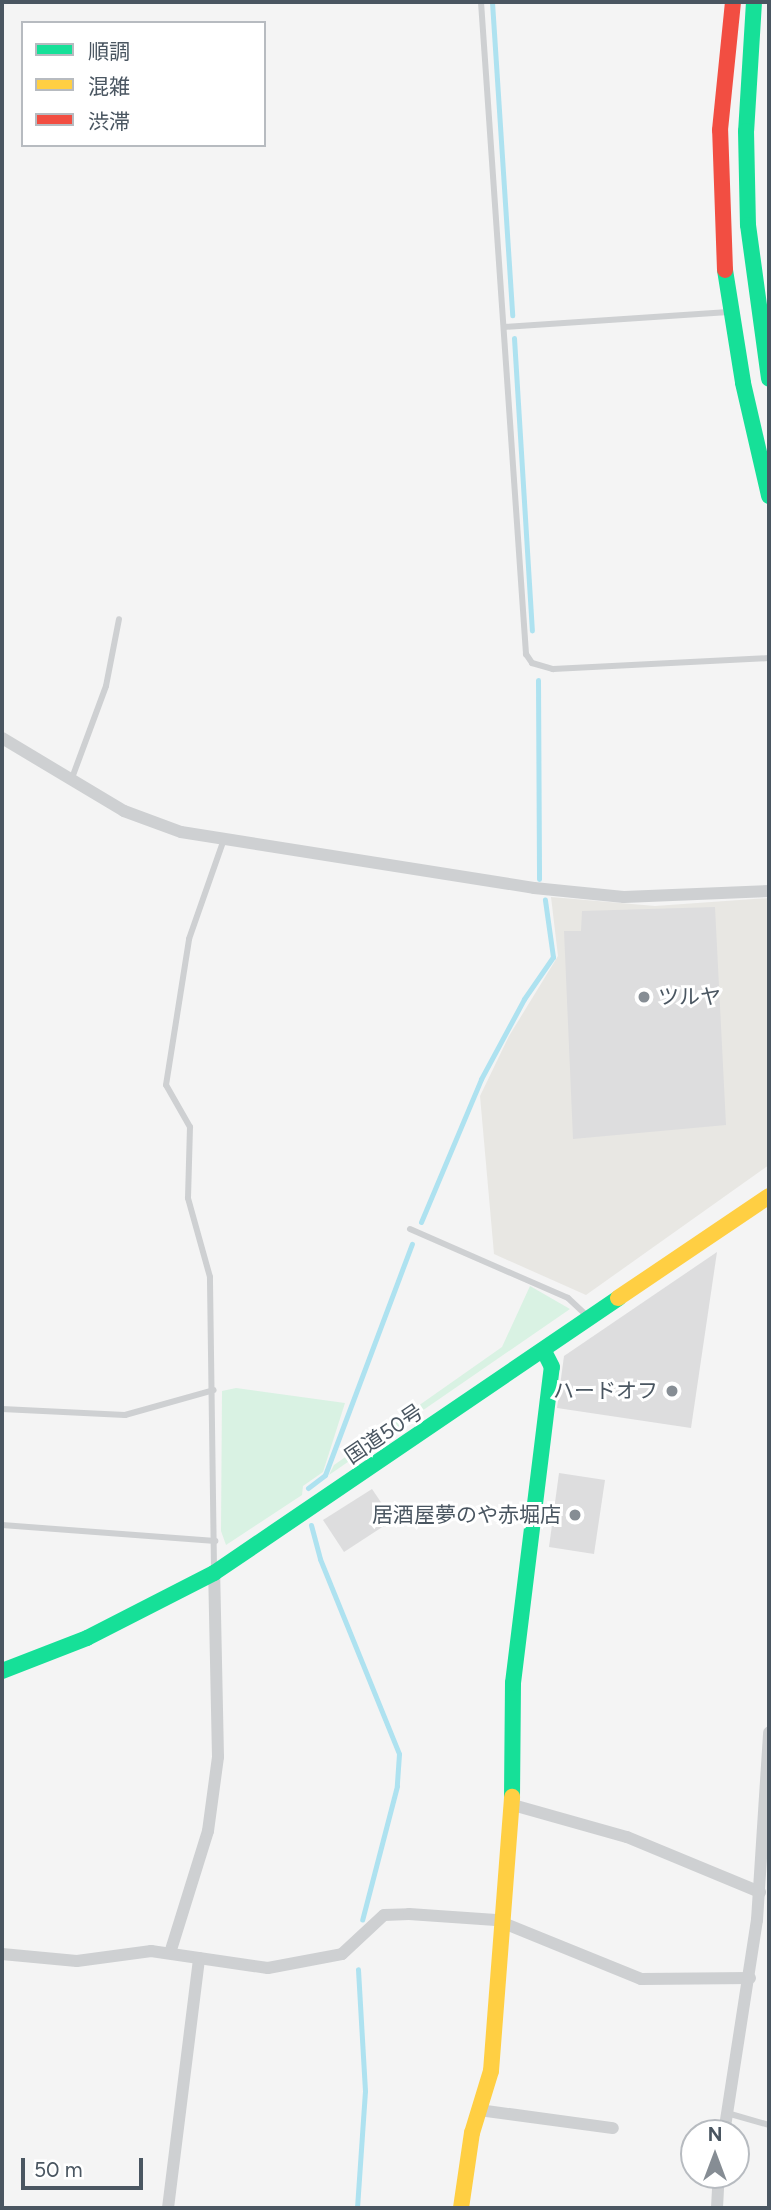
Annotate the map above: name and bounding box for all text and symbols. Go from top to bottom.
legend [21,21,266,147]
text: 順調 [88,39,130,64]
text: 混雑 [88,74,130,99]
text: 渋滞 [88,109,130,134]
place label: ツルヤ [658,984,721,1010]
marker: ツルヤ [636,989,652,1005]
place label: ハードオフ [553,1378,658,1404]
marker: ハードオフ [664,1383,680,1399]
street label: 国道50号 [340,1399,428,1469]
place label: 居酒屋夢のや赤堀店 [372,1502,561,1528]
marker: 居酒屋夢のや赤堀店 [567,1507,583,1523]
north arrow [680,2119,750,2189]
text: N [708,2123,722,2146]
scale bar [24,2144,147,2188]
text: 50 m [34,2157,83,2182]

